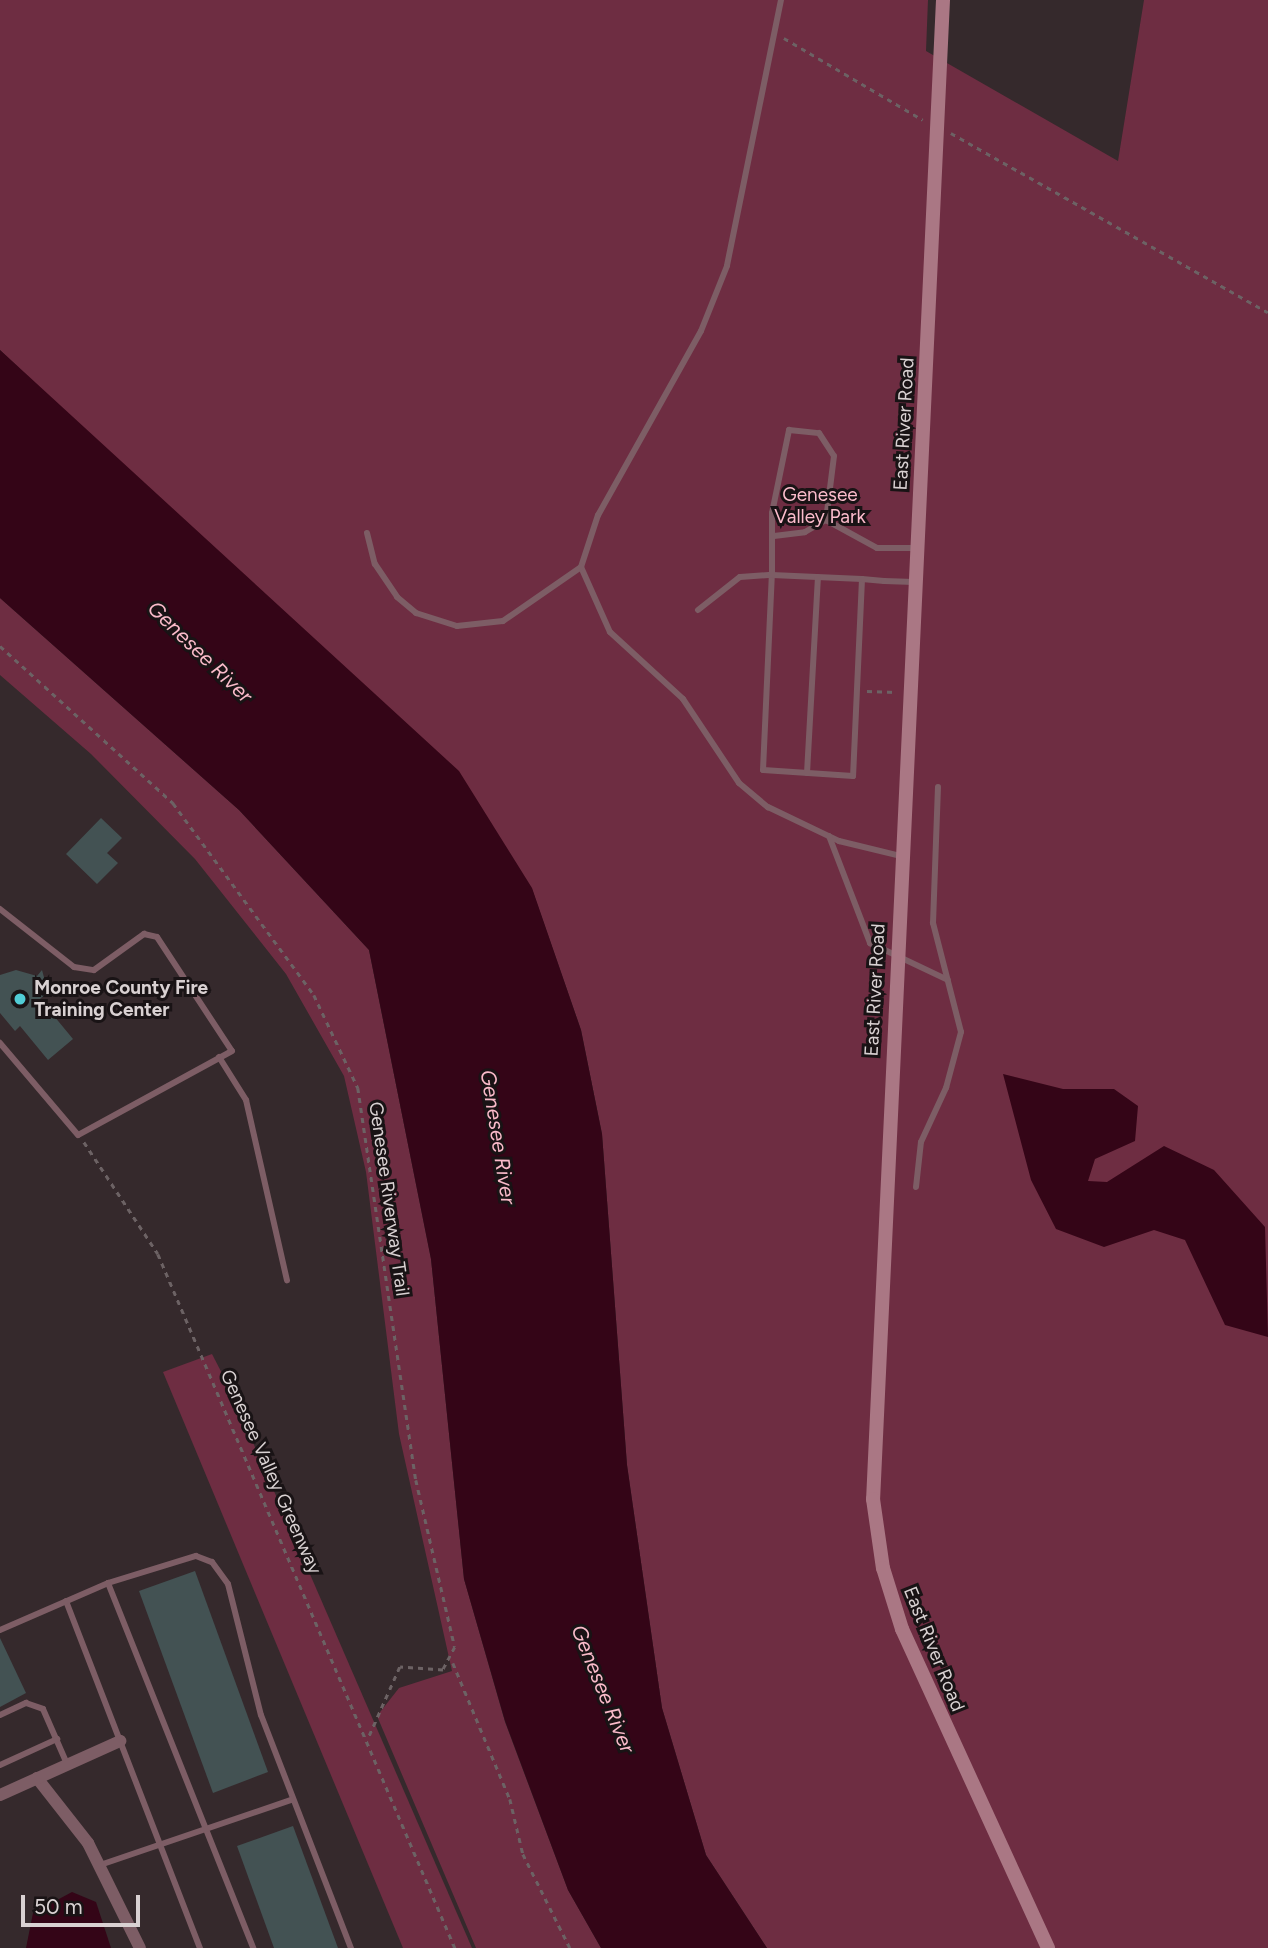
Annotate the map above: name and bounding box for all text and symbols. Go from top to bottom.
street label: East River Road [889,357,919,491]
park label: Genesee Valley Park [774,484,866,528]
water label: Genesee River [142,596,258,708]
street label: East River Road [860,923,890,1057]
place label: Monroe County Fire Training Center [34,977,208,1021]
marker: Monroe County Fire Training Center [12,991,28,1007]
water label: Genesee River [475,1068,521,1206]
street label: Genesee Riverway Trail [364,1100,414,1298]
street label: Genesee Valley Greenway [216,1366,326,1578]
street label: East River Road [899,1583,969,1715]
water label: Genesee River [566,1621,640,1757]
scale bar [24,1882,144,1926]
text: 50 m [34,1894,83,1919]

